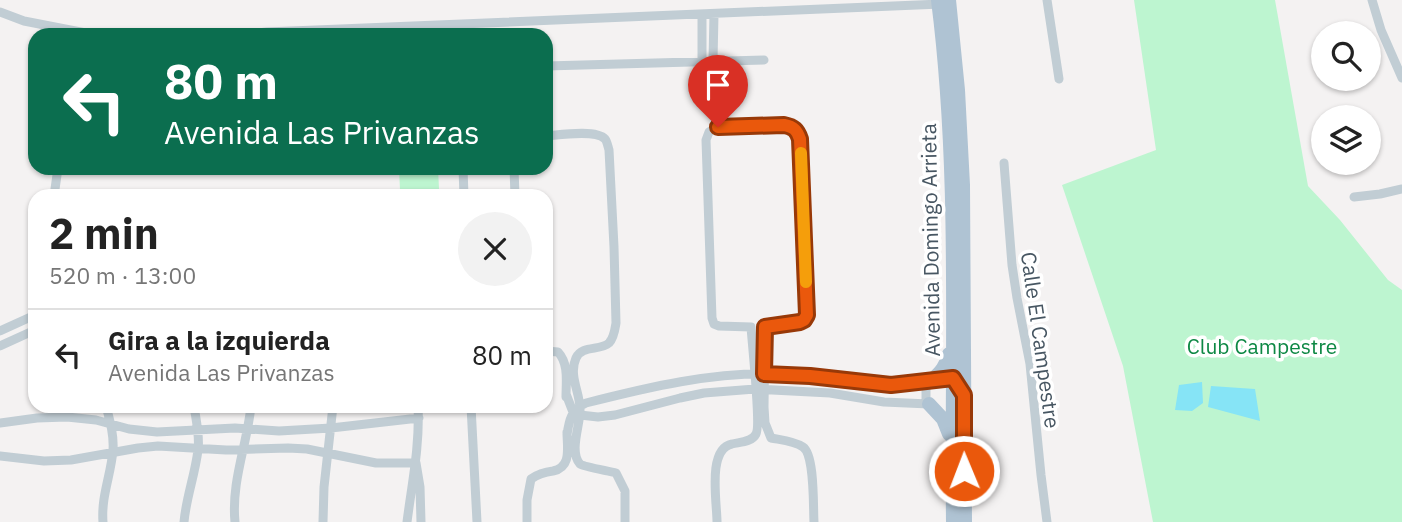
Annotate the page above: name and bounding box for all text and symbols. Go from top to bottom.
map controls [1311,21,1381,175]
button: search [1311,21,1381,91]
text: 80 m [164,49,278,112]
pin [688,55,748,127]
icon: left [49,56,140,147]
icon: arrive [699,66,737,104]
button: layers [1311,105,1381,175]
text: Avenida Las Privanzas [164,111,480,153]
street label: Avenida Domingo Arrieta [914,123,946,357]
text: 2 min [49,206,159,261]
button: close [458,212,532,286]
street label: Calle El Campestre [1015,250,1067,430]
text: 520 m · 13:00 [49,260,196,290]
text: Gira a la izquierda [108,323,330,357]
park label: Club Campestre [1187,332,1337,360]
icon: left [49,336,87,374]
text: 80 m [472,338,532,372]
text: Avenida Las Privanzas [108,357,335,387]
position arrow [927,434,1001,508]

